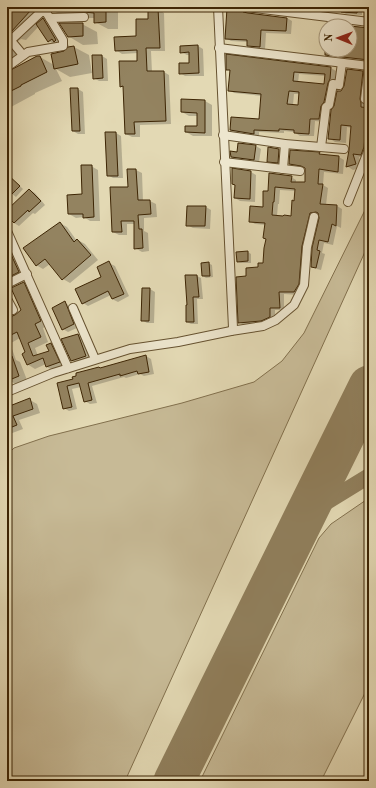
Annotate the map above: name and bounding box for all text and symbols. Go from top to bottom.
north arrow [318,18,358,58]
text: N [324,33,335,42]

